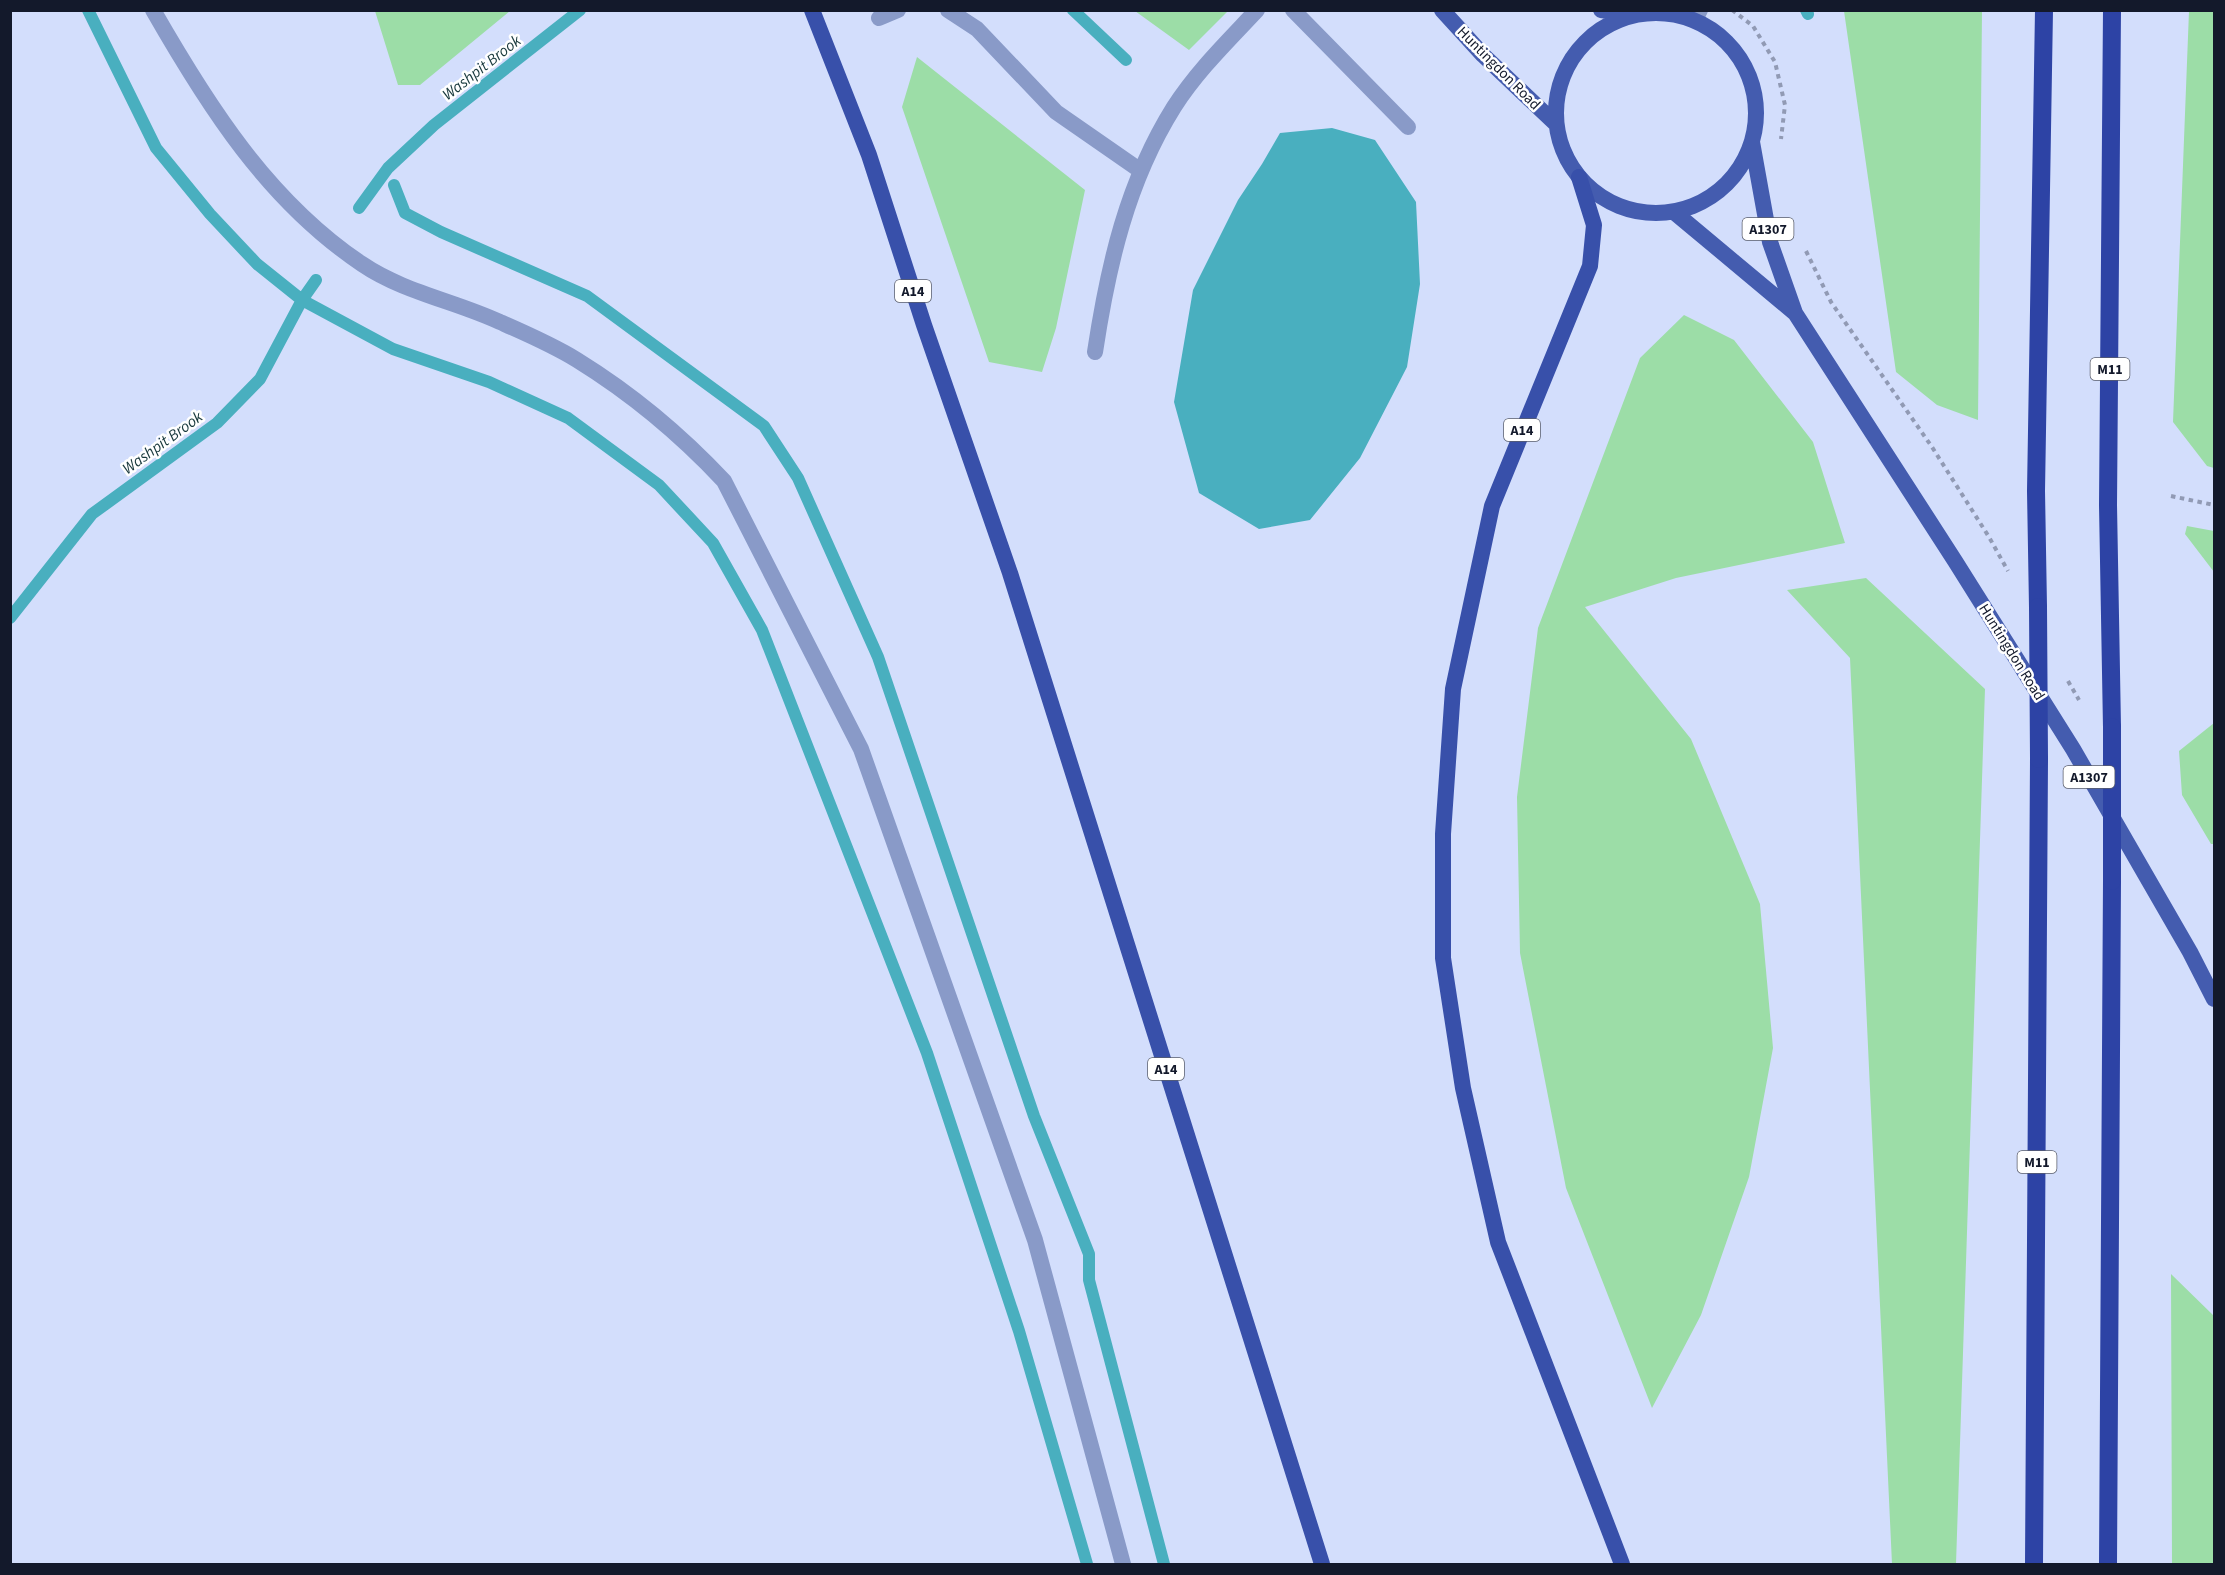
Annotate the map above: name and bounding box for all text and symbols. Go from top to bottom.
street label: Huntingdon Road [1452,22,1545,115]
water label: Washpit Brook [438,30,526,106]
road number: A1307 [1742,218,1794,240]
road number: A14 [895,280,931,302]
road number: M11 [2090,358,2130,380]
water label: Washpit Brook [118,406,208,480]
road number: A14 [1504,419,1540,441]
street label: Huntingdon Road [1973,600,2050,705]
road number: A1307 [2064,766,2114,788]
road number: A14 [1148,1058,1184,1080]
road number: M11 [2018,1151,2056,1173]

